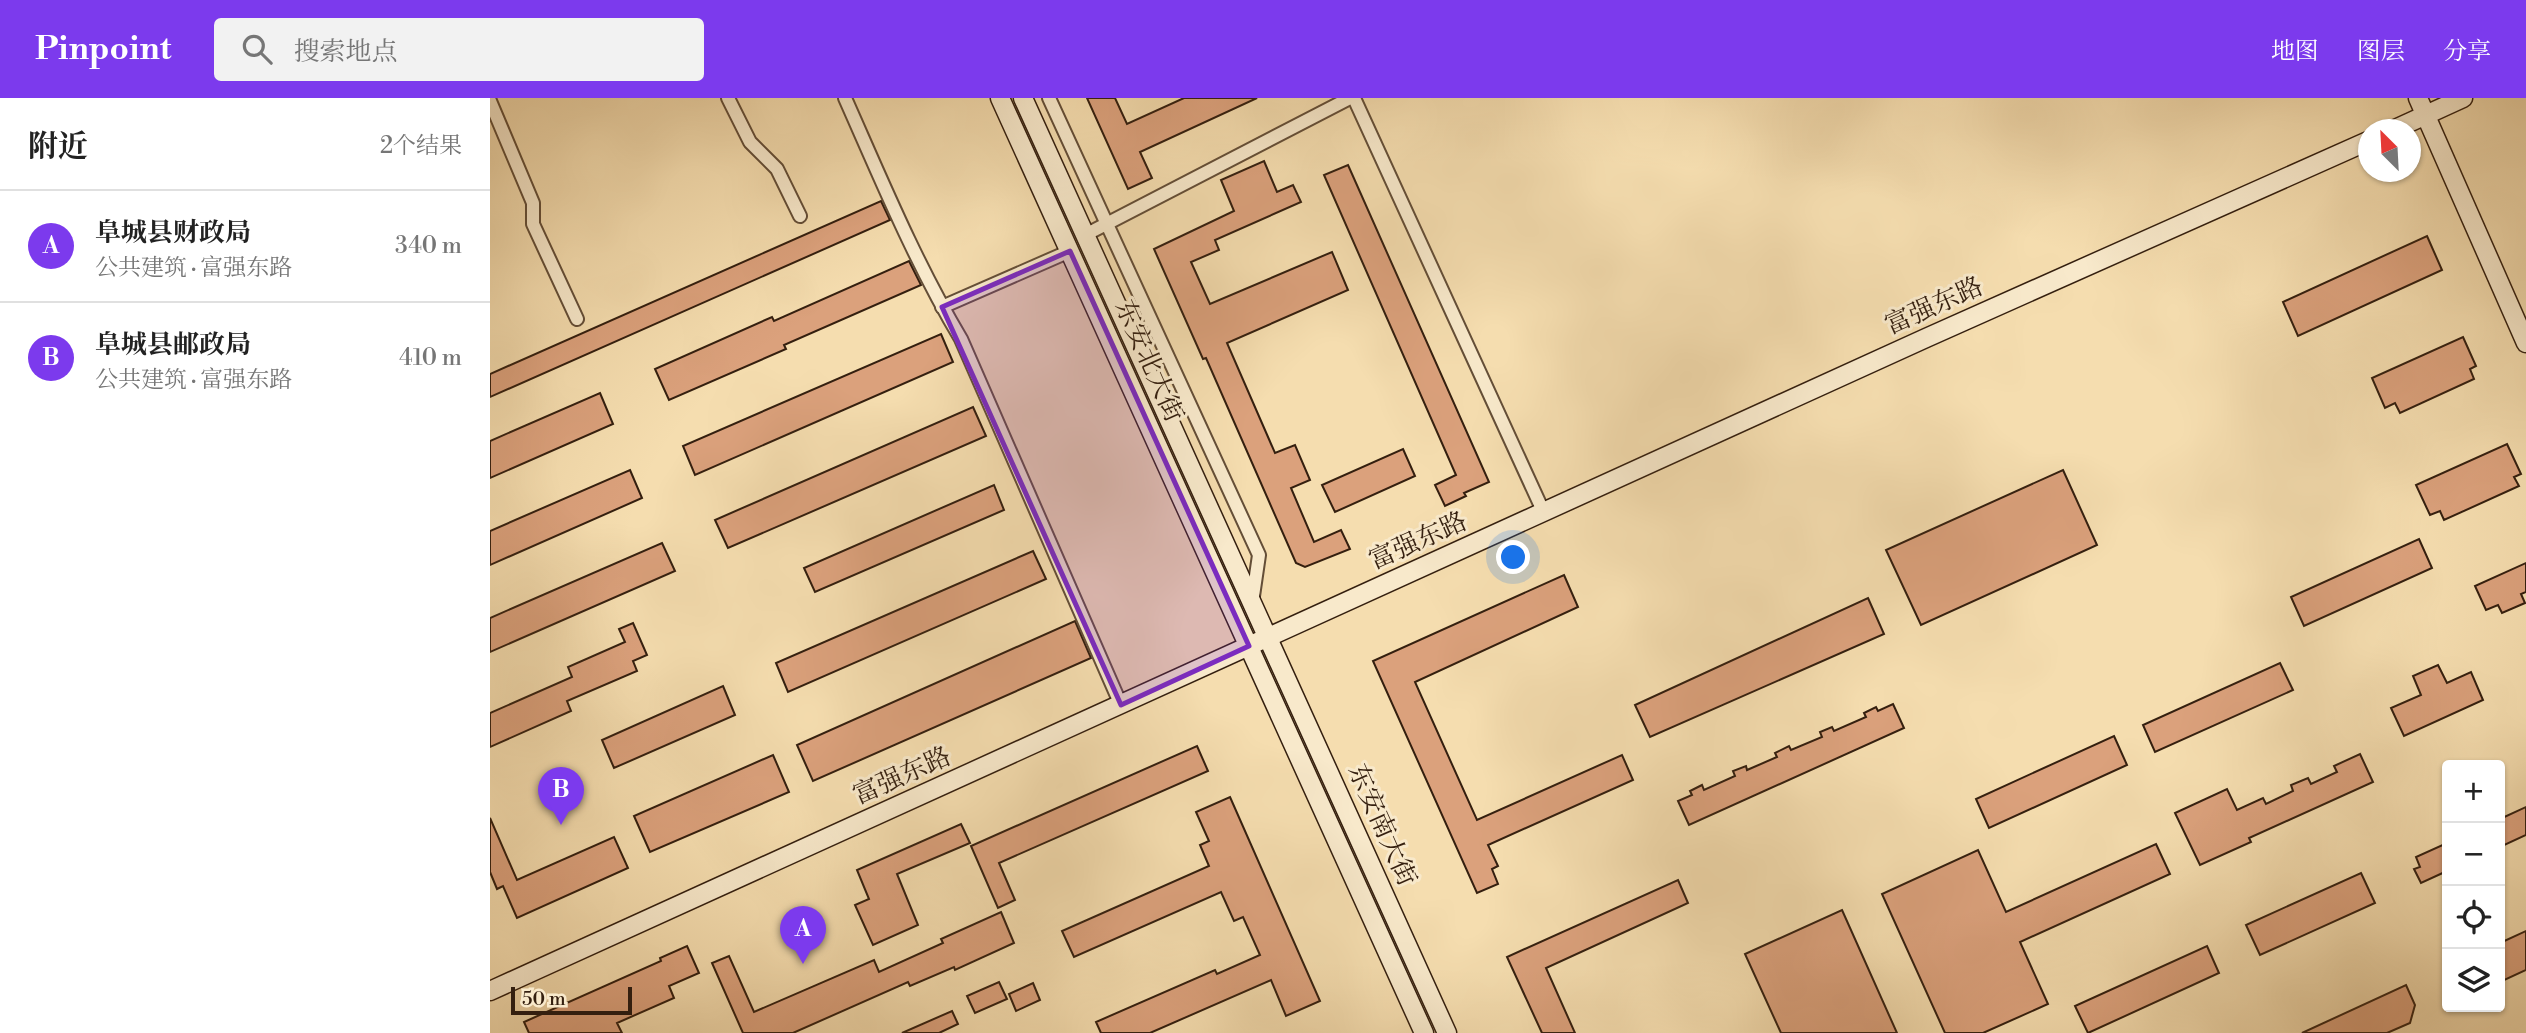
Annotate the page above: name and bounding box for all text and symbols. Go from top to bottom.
search box [214,18,704,81]
text: Pinpoint [35,29,172,70]
icon: search [238,30,276,68]
text: 搜索地点 [294,36,398,68]
text: 地图 [2271,37,2319,67]
text: 图层 [2357,37,2405,67]
text: 分享 [2443,37,2491,67]
north arrow [2358,119,2421,182]
text: 附近 [28,128,88,166]
text: 2个结果 [380,132,462,160]
text: 阜城县财政局 [95,217,251,249]
text: A [43,232,59,260]
text: 340 m [395,232,462,260]
text: 公共建筑 · 富强东路 [95,254,292,282]
street label: 富强东路 [1880,270,1988,342]
street label: 东安北大街 [1108,295,1190,427]
text: 阜城县邮政局 [95,329,251,361]
text: B [42,344,60,372]
text: 410 m [399,344,462,372]
text: 公共建筑 · 富强东路 [95,366,292,394]
street label: 富强东路 [1364,505,1472,577]
your location [1496,540,1530,574]
street label: 富强东路 [848,740,956,812]
street label: 东安南大街 [1341,759,1423,891]
map controls [2442,760,2505,1012]
button: + [2442,760,2505,823]
pin: B [538,767,584,825]
button: − [2442,823,2505,886]
button: locate [2442,886,2505,949]
pin: A [780,906,826,964]
button: layers [2442,949,2505,1012]
scale bar [511,984,632,1016]
text: 50 m [522,987,566,1011]

